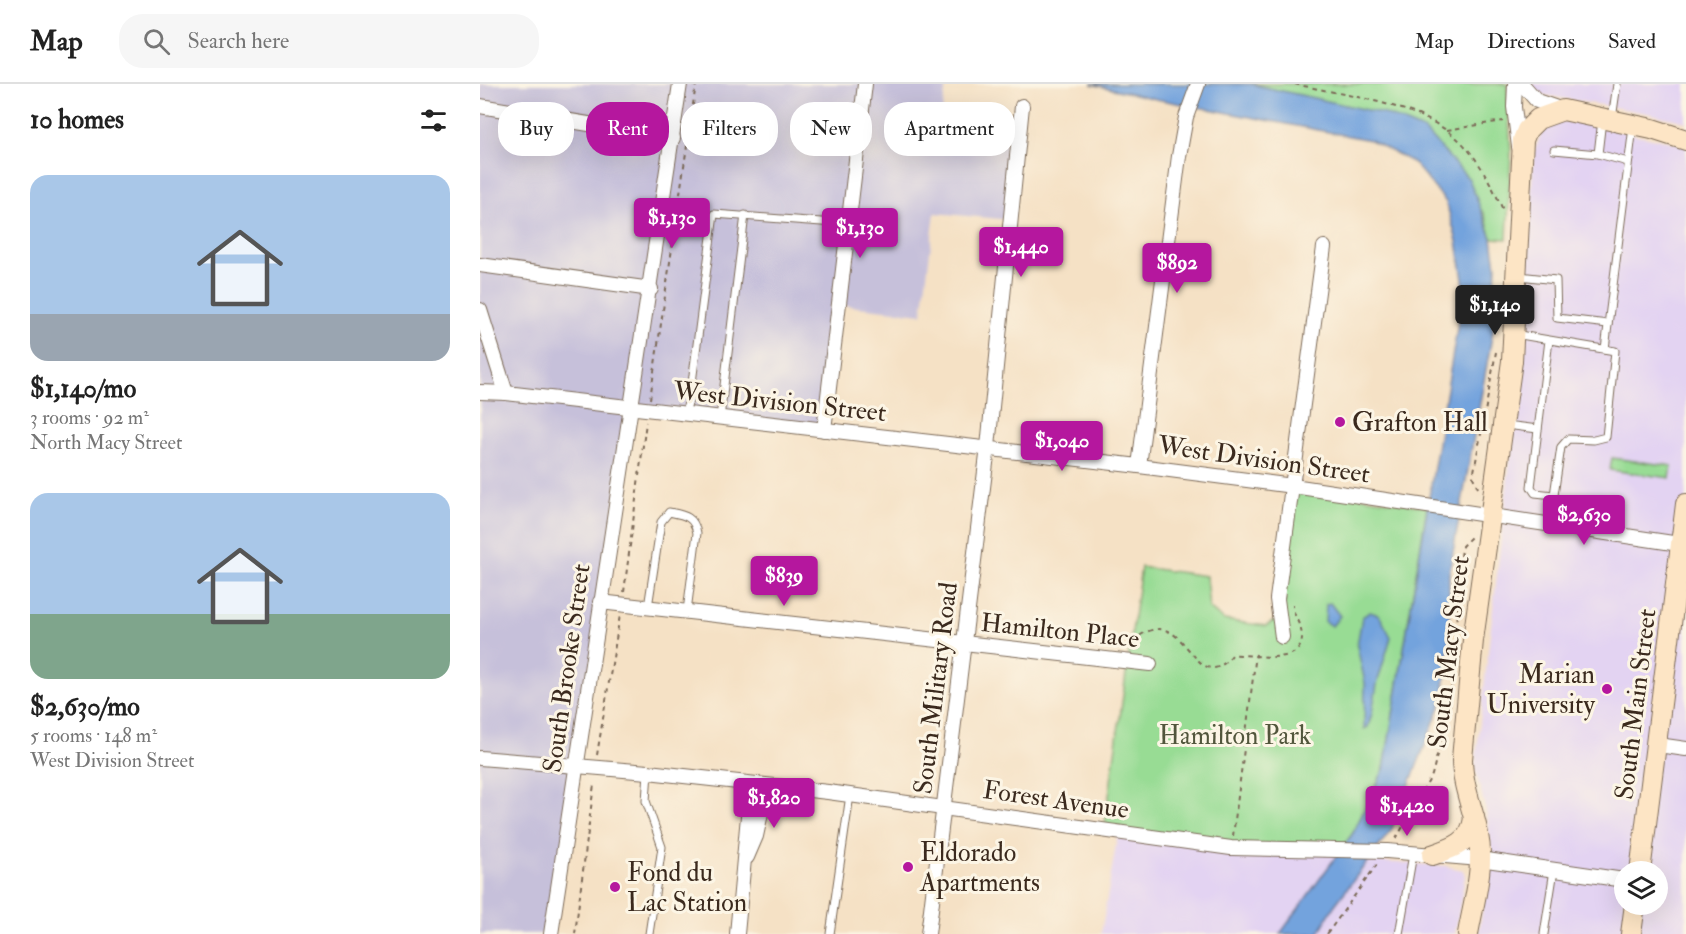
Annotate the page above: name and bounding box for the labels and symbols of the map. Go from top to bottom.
pin: $1,130 [623,198,721,249]
pin: $1,130 [811,208,909,259]
pin: $1,440 [972,227,1070,278]
pin: $892 [1141,243,1213,294]
pin: $1,140 [1446,285,1544,336]
street label: West Division Street [671,375,888,429]
place label: Grafton Hall [1352,407,1488,439]
marker: Grafton Hall [1333,415,1347,429]
pin: $1,040 [1013,421,1111,472]
street label: West Division Street [1155,429,1372,491]
pin: $2,630 [1535,495,1633,546]
street label: South Macy Street [1421,554,1477,750]
pin: $839 [748,556,820,607]
street label: South Brooke Street [537,562,597,775]
street label: South Military Road [907,580,965,796]
street label: Hamilton Place [979,607,1141,655]
street label: South Main Street [1608,607,1664,801]
place label: Marian University [1487,659,1596,721]
marker: Marian University [1600,682,1614,696]
park label: Hamilton Park [1159,720,1312,752]
street label: Forest Avenue [981,774,1131,826]
pin: $1,820 [725,778,823,829]
pin: $1,420 [1358,786,1456,837]
place label: Eldorado Apartments [919,837,1040,900]
place label: Fond du Lac Station [627,857,747,919]
marker: Eldorado Apartments [901,860,915,874]
marker: Fond du Lac Station [608,880,622,894]

